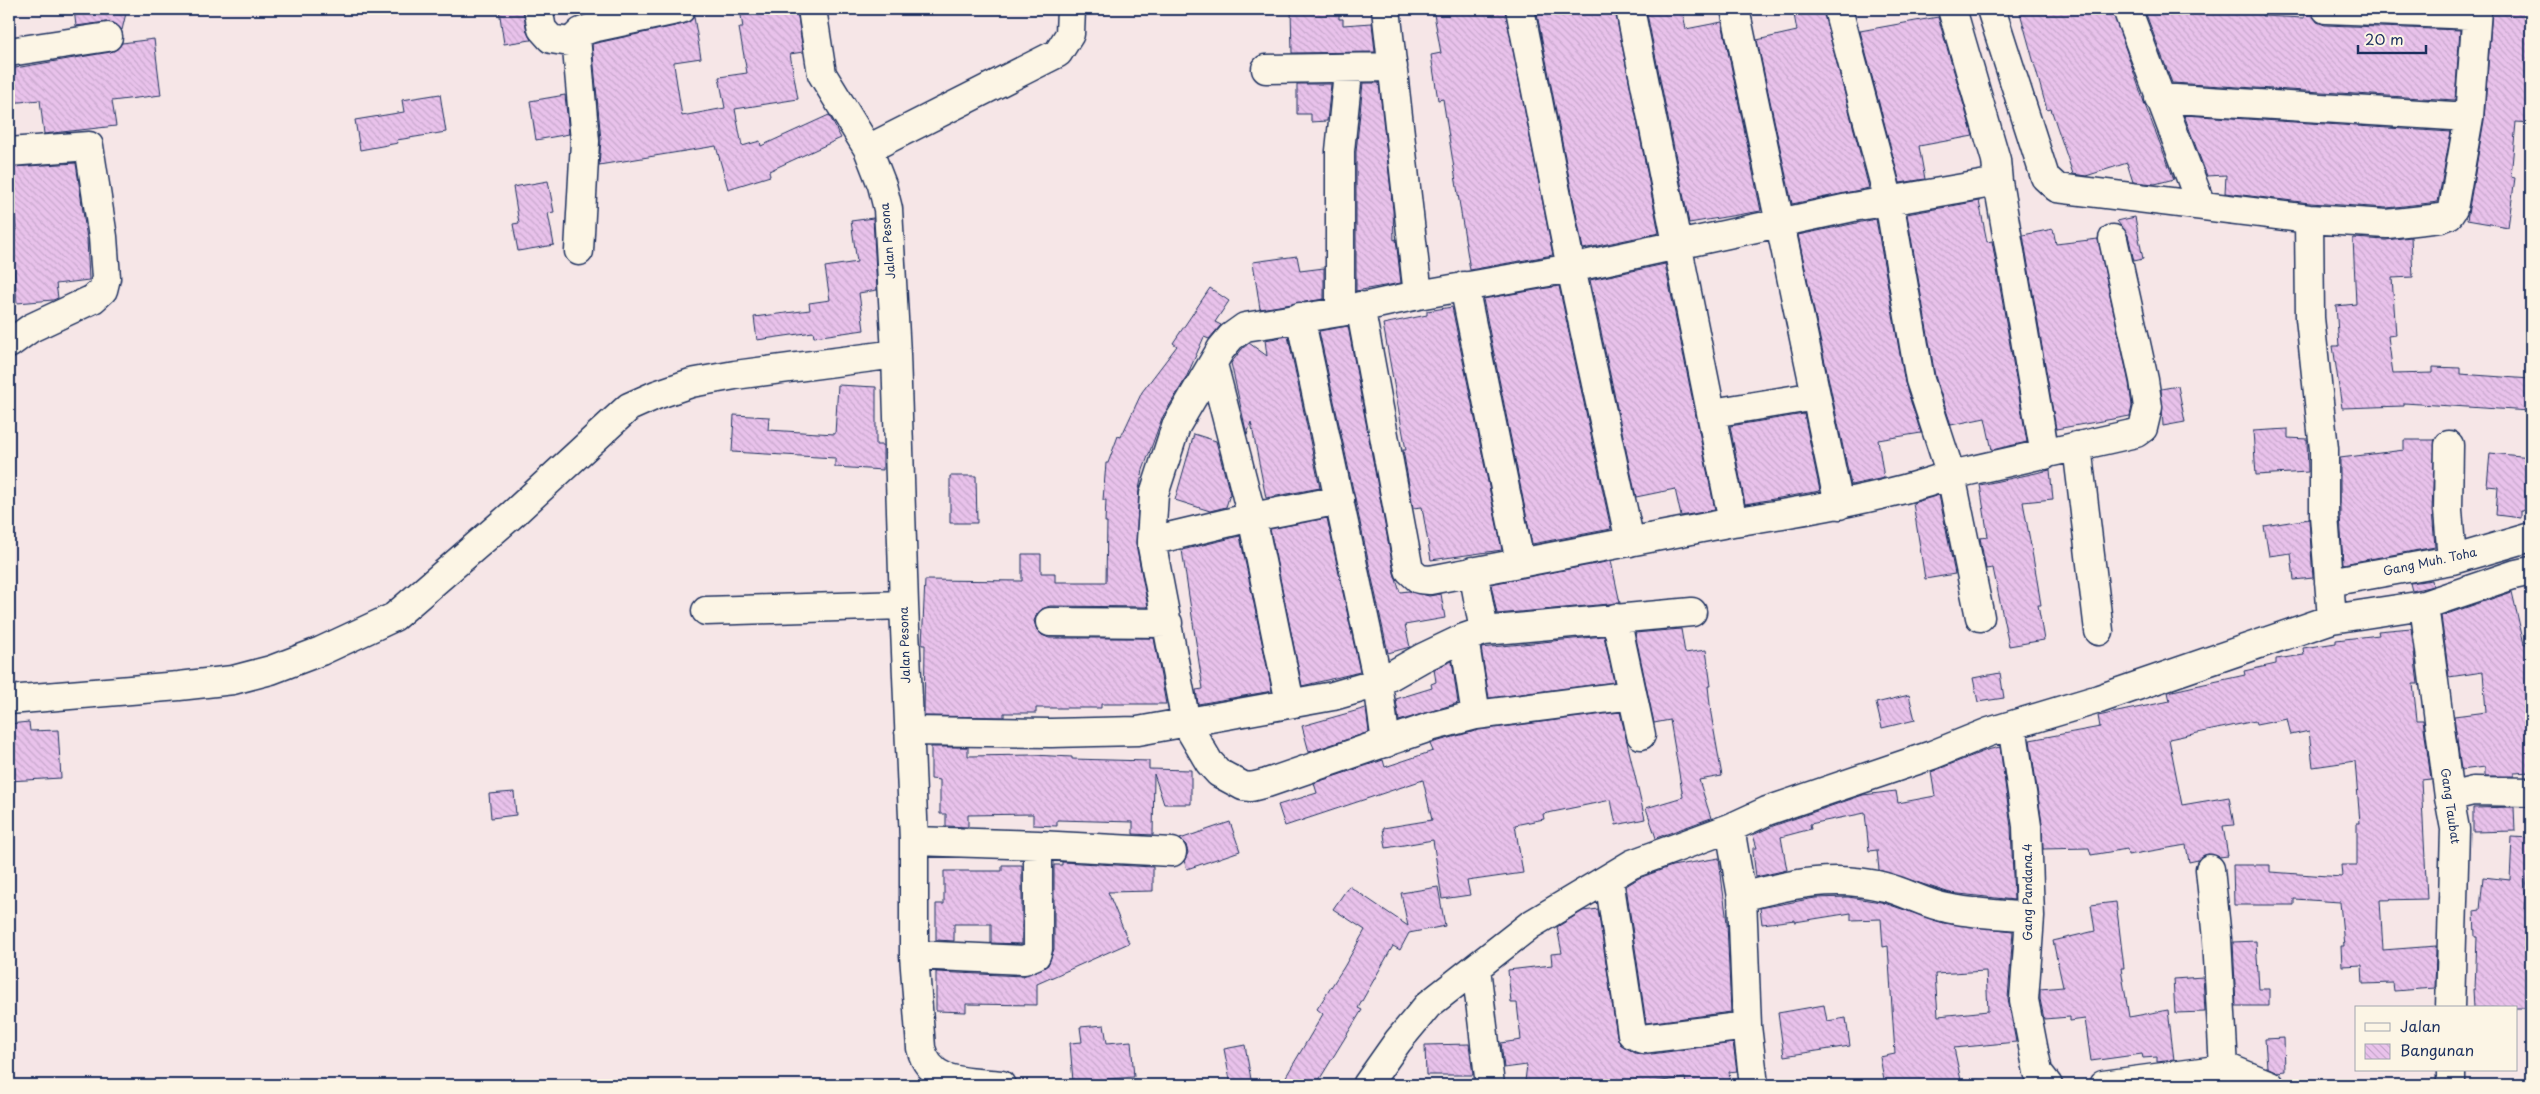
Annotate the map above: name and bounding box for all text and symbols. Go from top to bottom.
scale bar [2358,22,2425,54]
text: 20 m [2365,27,2404,50]
street label: Jalan Pesona [875,202,899,280]
street label: Gang Muh. Toha [2381,542,2479,580]
street label: Jalan Pesona [894,606,914,684]
street label: Gang Taubat [2437,767,2465,845]
street label: Gang Pandana.4 [2018,843,2036,941]
legend [2355,1006,2518,1072]
text: Jalan [2400,1014,2441,1037]
text: Bangunan [2400,1038,2474,1061]

